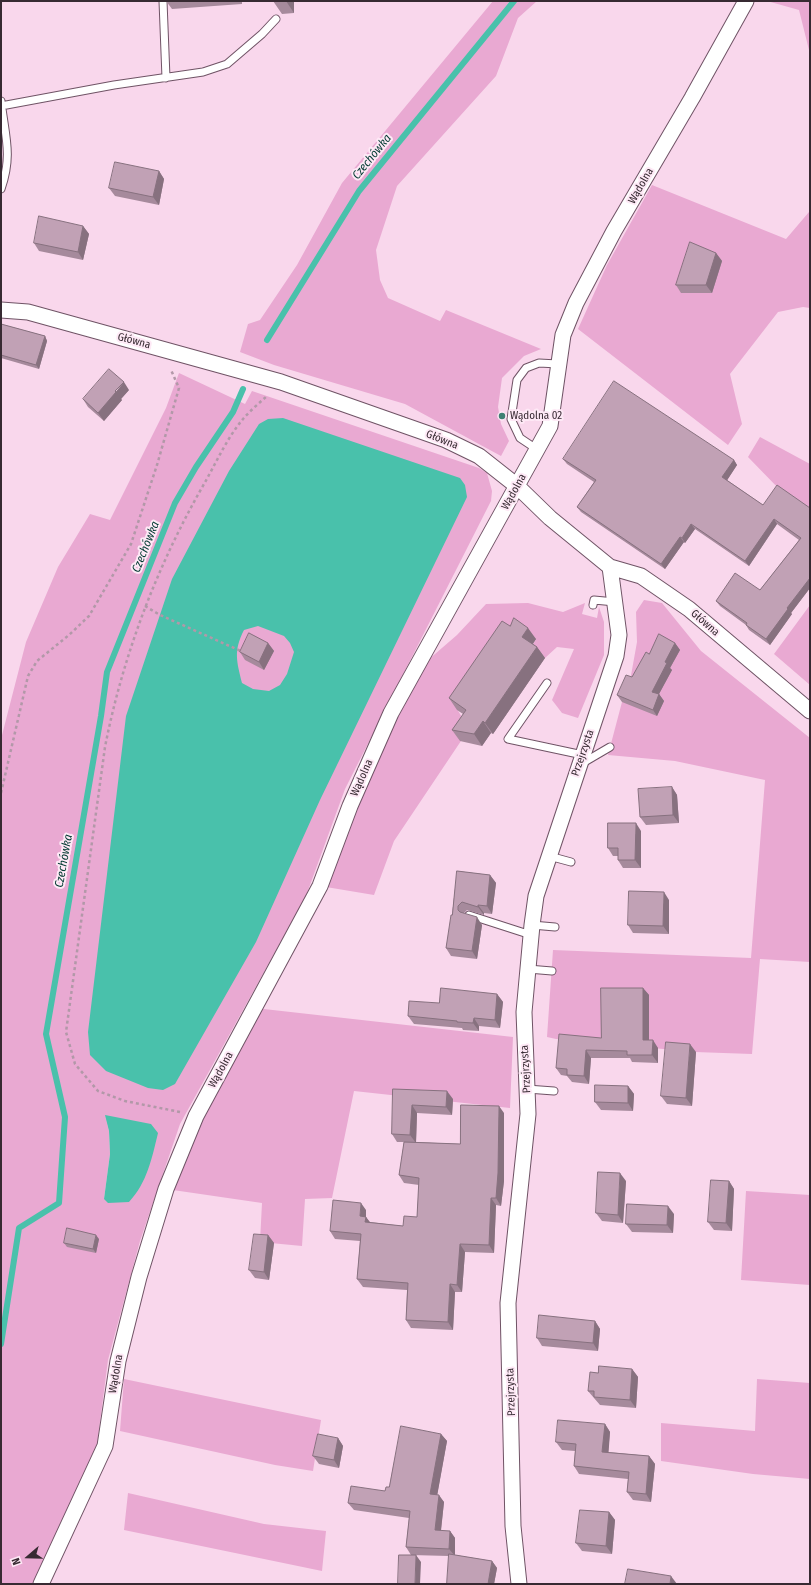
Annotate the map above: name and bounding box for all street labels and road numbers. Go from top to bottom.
street label: Wądolna [626,166,656,206]
street label: Główna [116,330,152,352]
street label: Główna [424,428,460,452]
street label: Wądolna [499,472,529,512]
street label: Główna [688,607,722,639]
street label: Przejrzysta [569,728,597,778]
street label: Wądolna [348,757,376,799]
street label: Przejrzysta [518,1045,534,1093]
street label: Wądolna [206,1050,236,1090]
street label: Wądolna [106,1354,126,1394]
street label: Przejrzysta [504,1368,518,1416]

